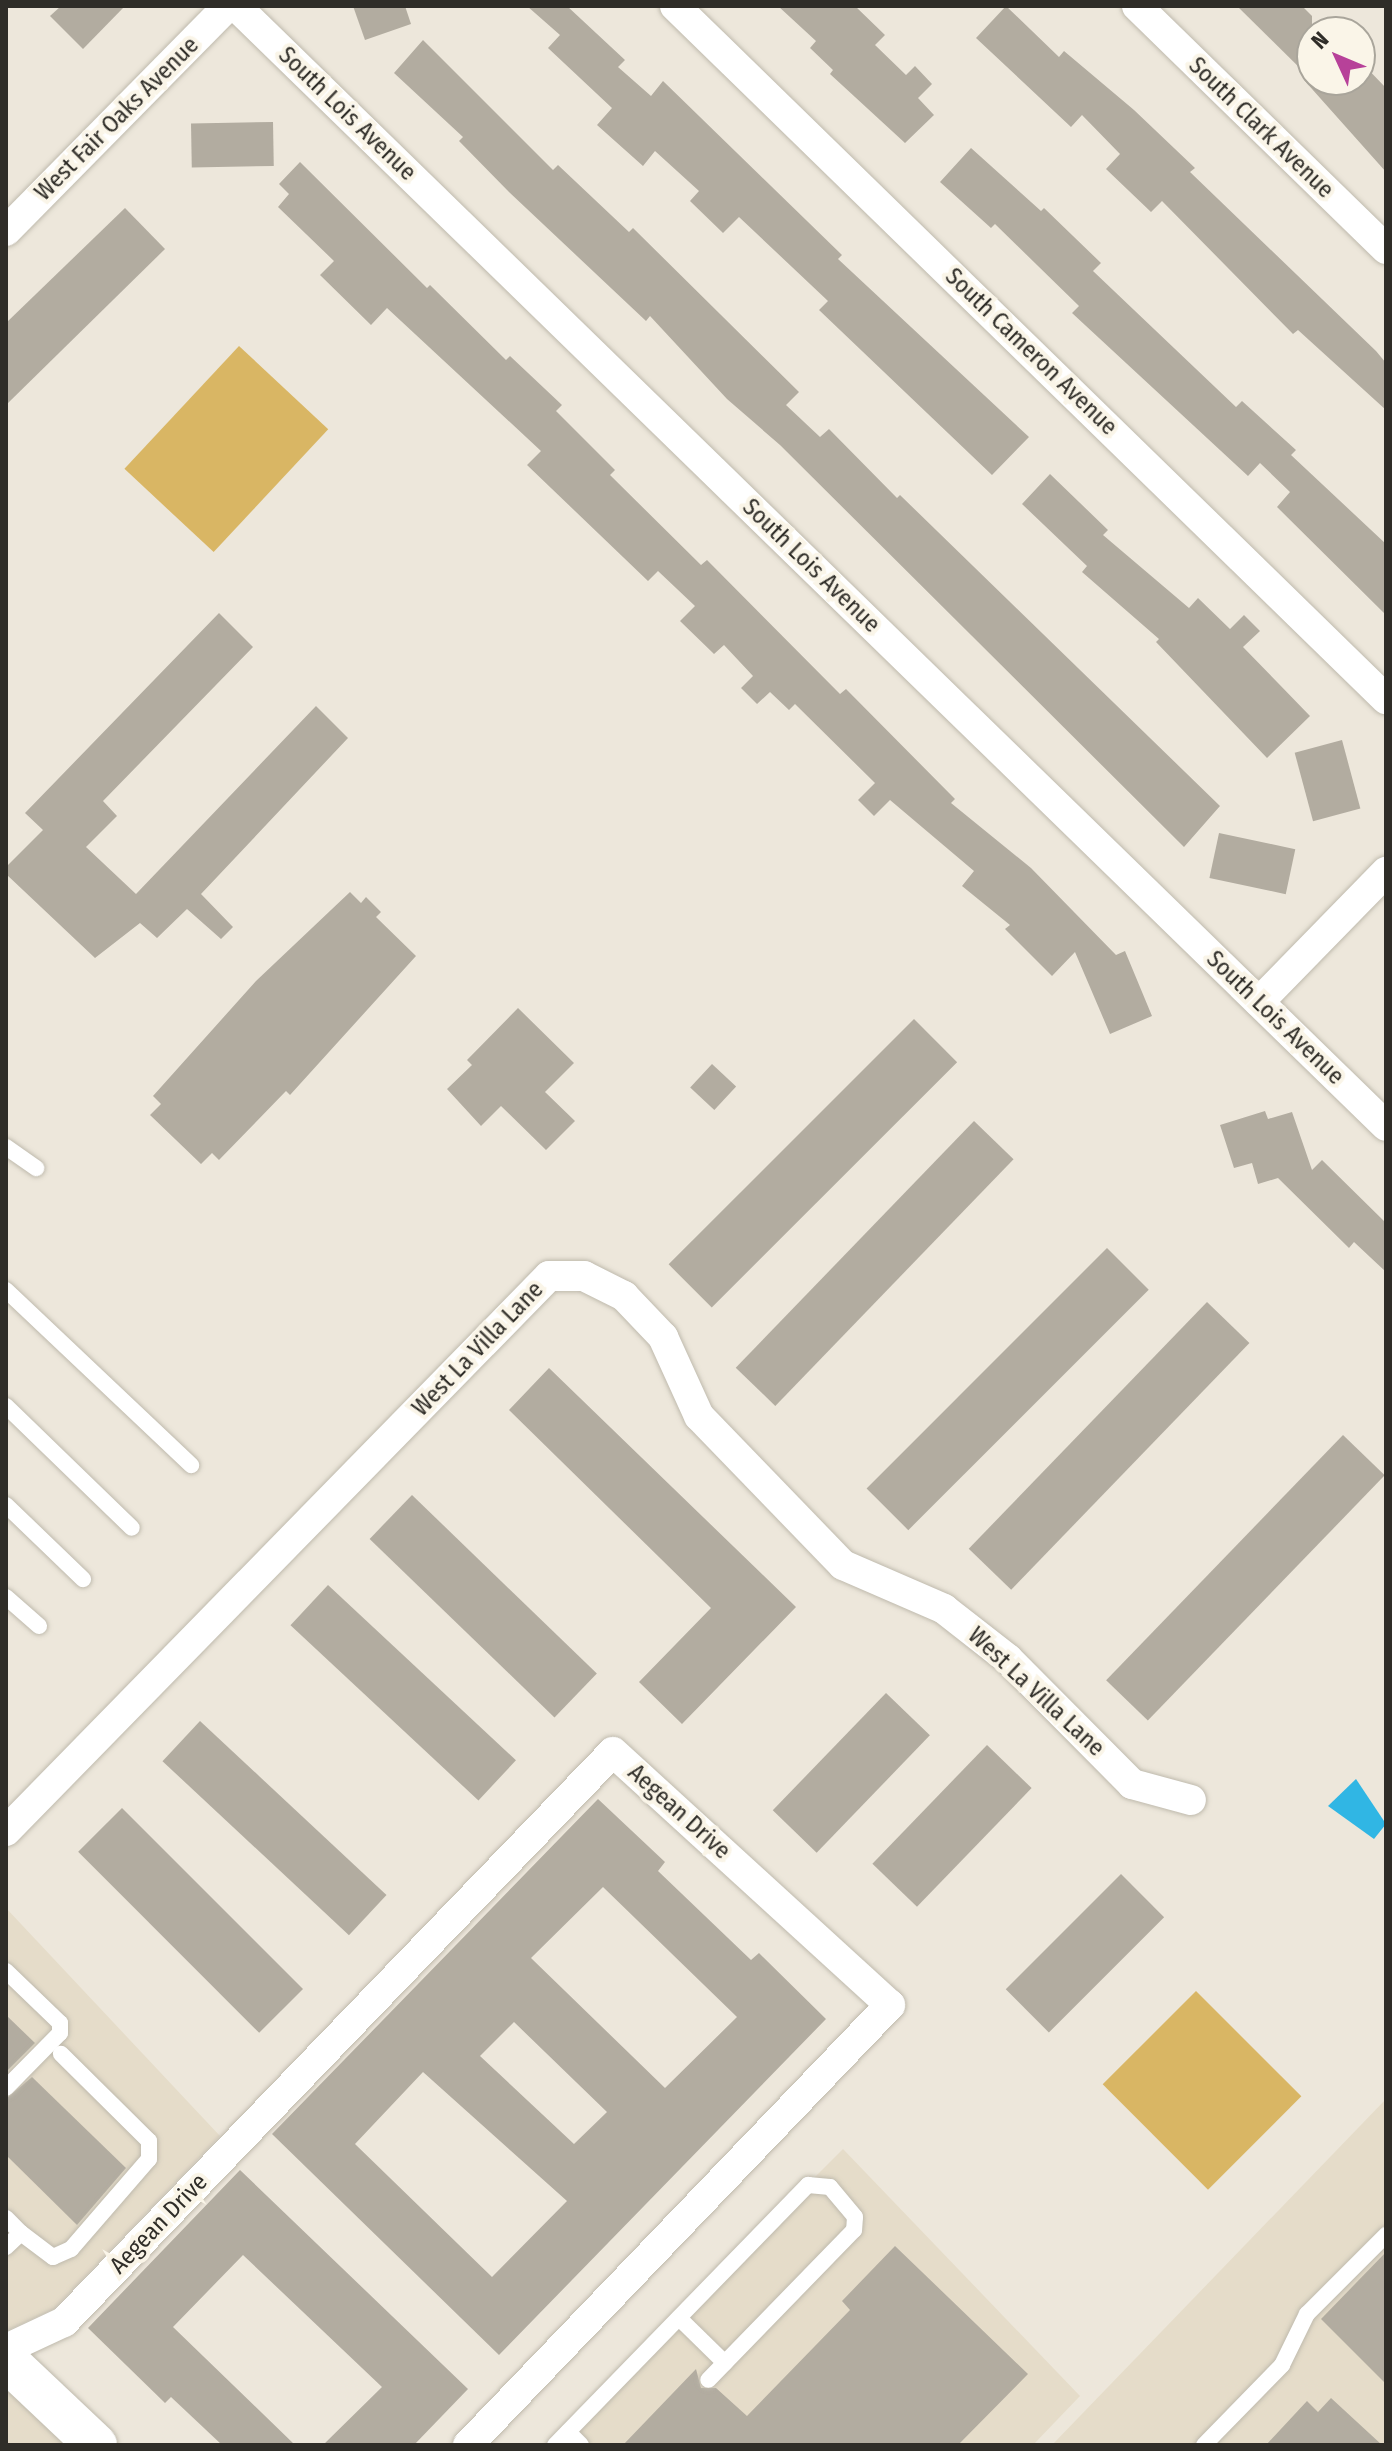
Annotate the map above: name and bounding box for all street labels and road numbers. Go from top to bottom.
street label: West Fair Oaks Avenue [29,31,205,207]
street label: South Lois Avenue [272,41,422,187]
street label: South Clark Avenue [1182,51,1340,205]
street label: South Cameron Avenue [939,262,1123,442]
street label: South Lois Avenue [736,493,886,639]
street label: South Lois Avenue [1200,945,1350,1091]
street label: West La Villa Lane [406,1276,550,1422]
street label: West La Villa Lane [962,1621,1110,1763]
street label: Aegean Drive [622,1759,736,1865]
street label: Aegean Drive [104,2168,214,2280]

